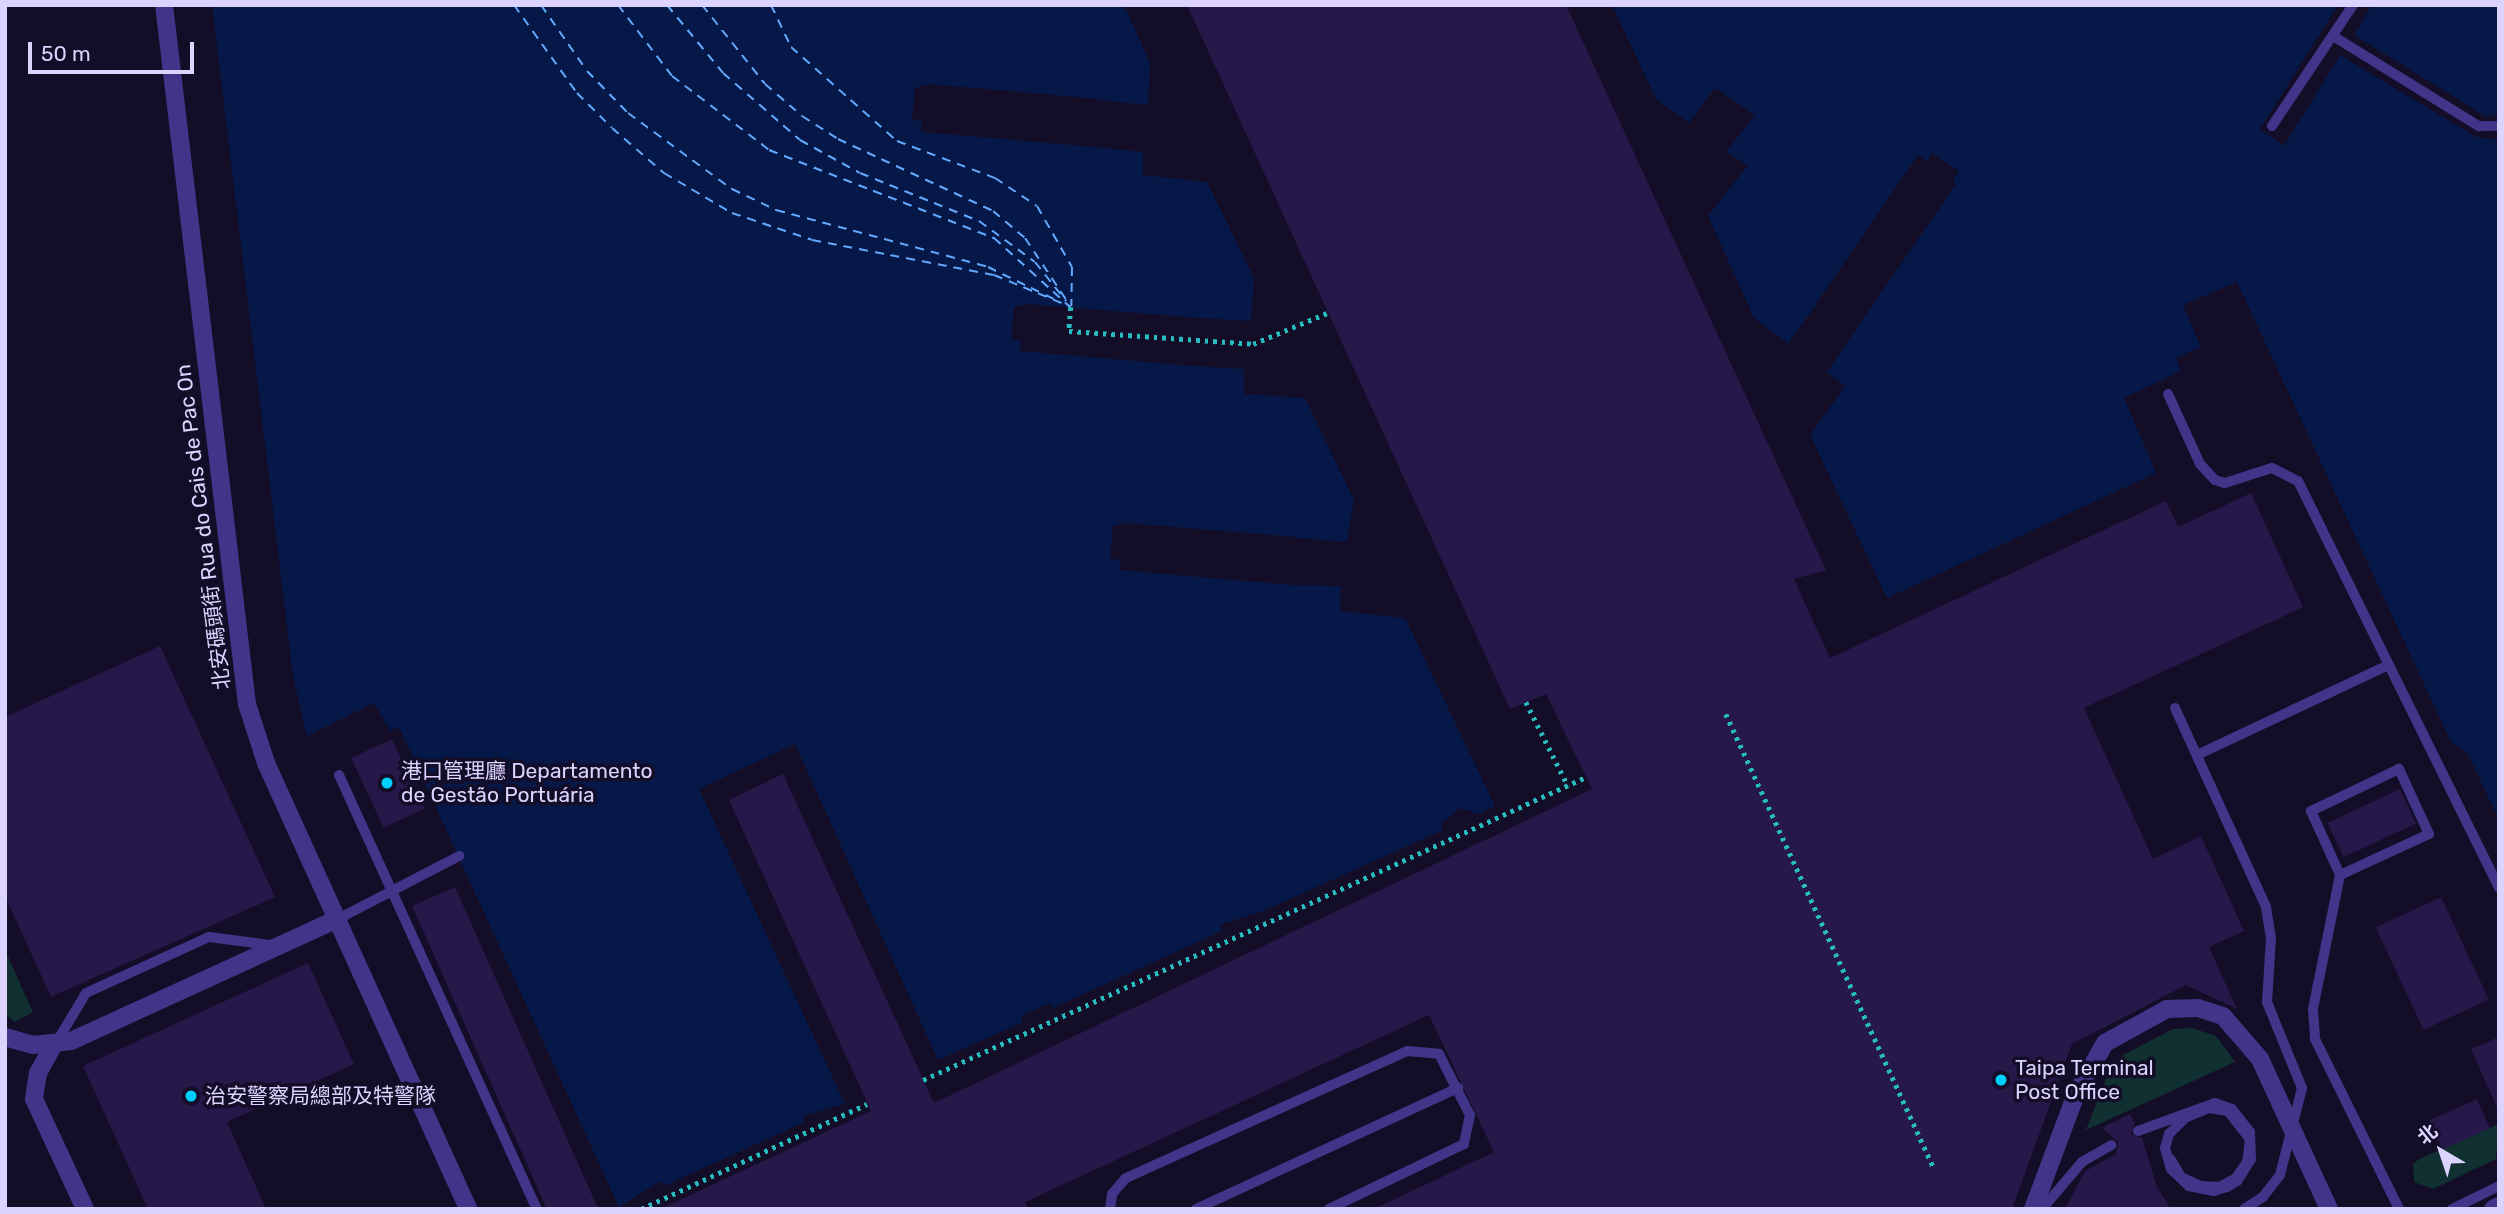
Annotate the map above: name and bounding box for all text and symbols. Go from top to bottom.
scale bar [32,28,198,72]
text: 50 m [41,41,91,66]
street label: 北安碼頭街 Rua do Cais de Pac On [171,363,235,691]
place label: 港口管理廳 Departamento de Gestão Portuária [401,758,653,808]
marker: 港口管理廳 Departamento de Gestão Portuária [379,775,395,791]
place label: Taipa Terminal Post Office [2015,1055,2154,1105]
marker: Taipa Terminal Post Office [1993,1072,2009,1088]
place label: 治安警察局總部及特警隊 [205,1083,436,1109]
marker: 治安警察局總部及特警隊 [183,1088,199,1104]
north arrow [2406,1116,2476,1186]
text: 北 [2413,1119,2442,1149]

